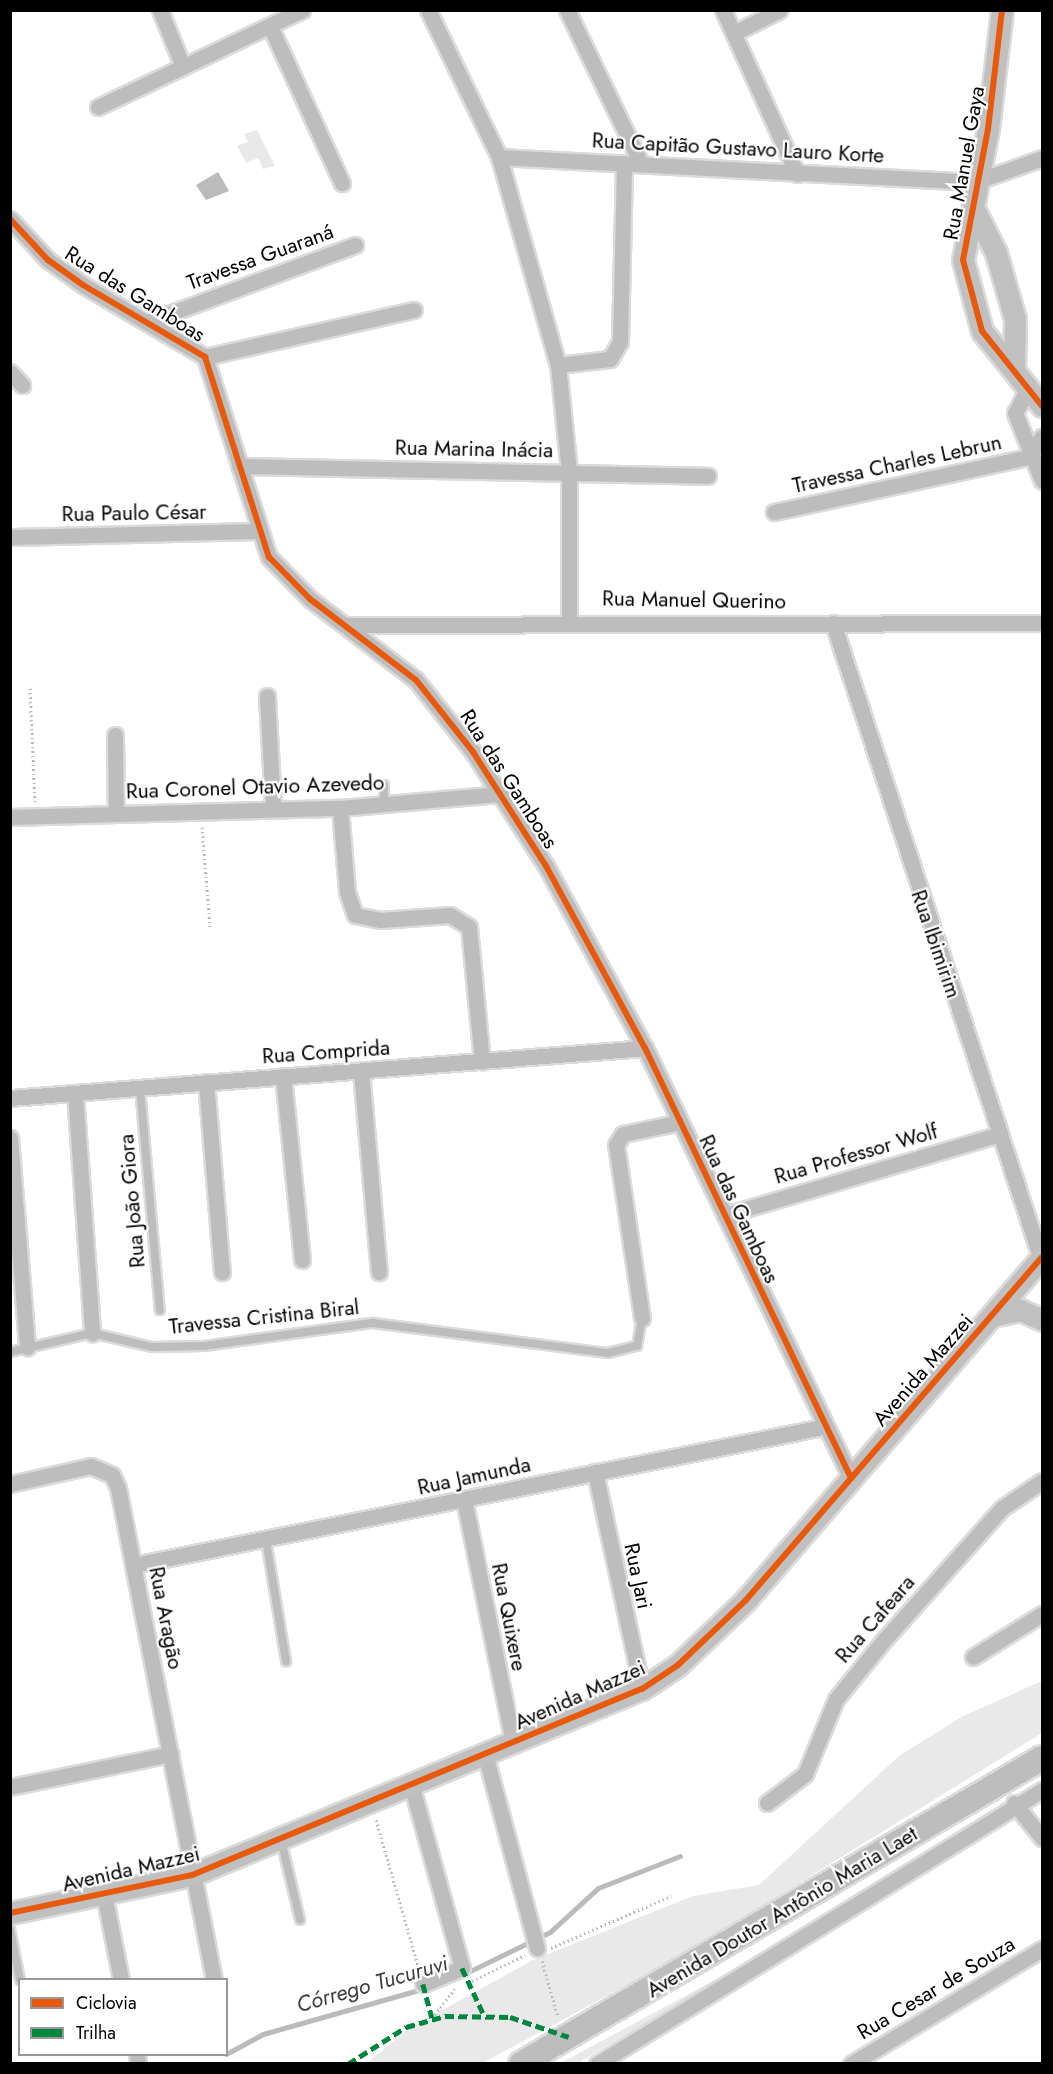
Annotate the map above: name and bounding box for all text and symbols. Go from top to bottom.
street label: Rua Manuel Gaya [938,84,990,242]
street label: Rua Capitão Gustavo Lauro Korte [591,128,885,168]
street label: Travessa Guaraná [183,219,337,295]
street label: Rua das Gamboas [60,241,210,347]
street label: Travessa Charles Lebrun [790,430,1004,498]
street label: Rua Marina Inácia [395,435,553,463]
street label: Rua Paulo César [61,499,207,527]
street label: Rua Manuel Querino [602,586,786,614]
street label: Rua das Gamboas [455,705,563,853]
street label: Rua Coronel Otavio Azevedo [125,770,385,804]
street label: Rua Ibimirim [906,887,966,1001]
street label: Rua Comprida [261,1035,391,1069]
street label: Rua Professor Wolf [771,1119,941,1189]
street label: Rua das Gamboas [694,1131,784,1287]
street label: Rua João Giora [114,1133,150,1269]
street label: Travessa Cristina Biral [168,1294,360,1340]
street label: Avenida Mazzei [867,1309,979,1431]
street label: Rua Jamunda [415,1452,533,1500]
street label: Rua Jari [619,1541,657,1611]
street label: Rua Quixere [486,1561,532,1673]
street label: Rua Aragão [144,1565,188,1671]
street label: Rua Cafeara [830,1570,920,1668]
street label: Avenida Mazzei [511,1655,649,1735]
street label: Avenida Doutor Antônio Maria Laet [642,1821,922,2003]
street label: Avenida Mazzei [60,1841,202,1897]
street label: Rua Cesar de Souza [853,1931,1019,2045]
water label: Córrego Tucuruvi [293,1950,451,2018]
legend [18,1978,228,2056]
text: Ciclovia [76,1990,137,2016]
text: Trilha [76,2020,116,2046]

